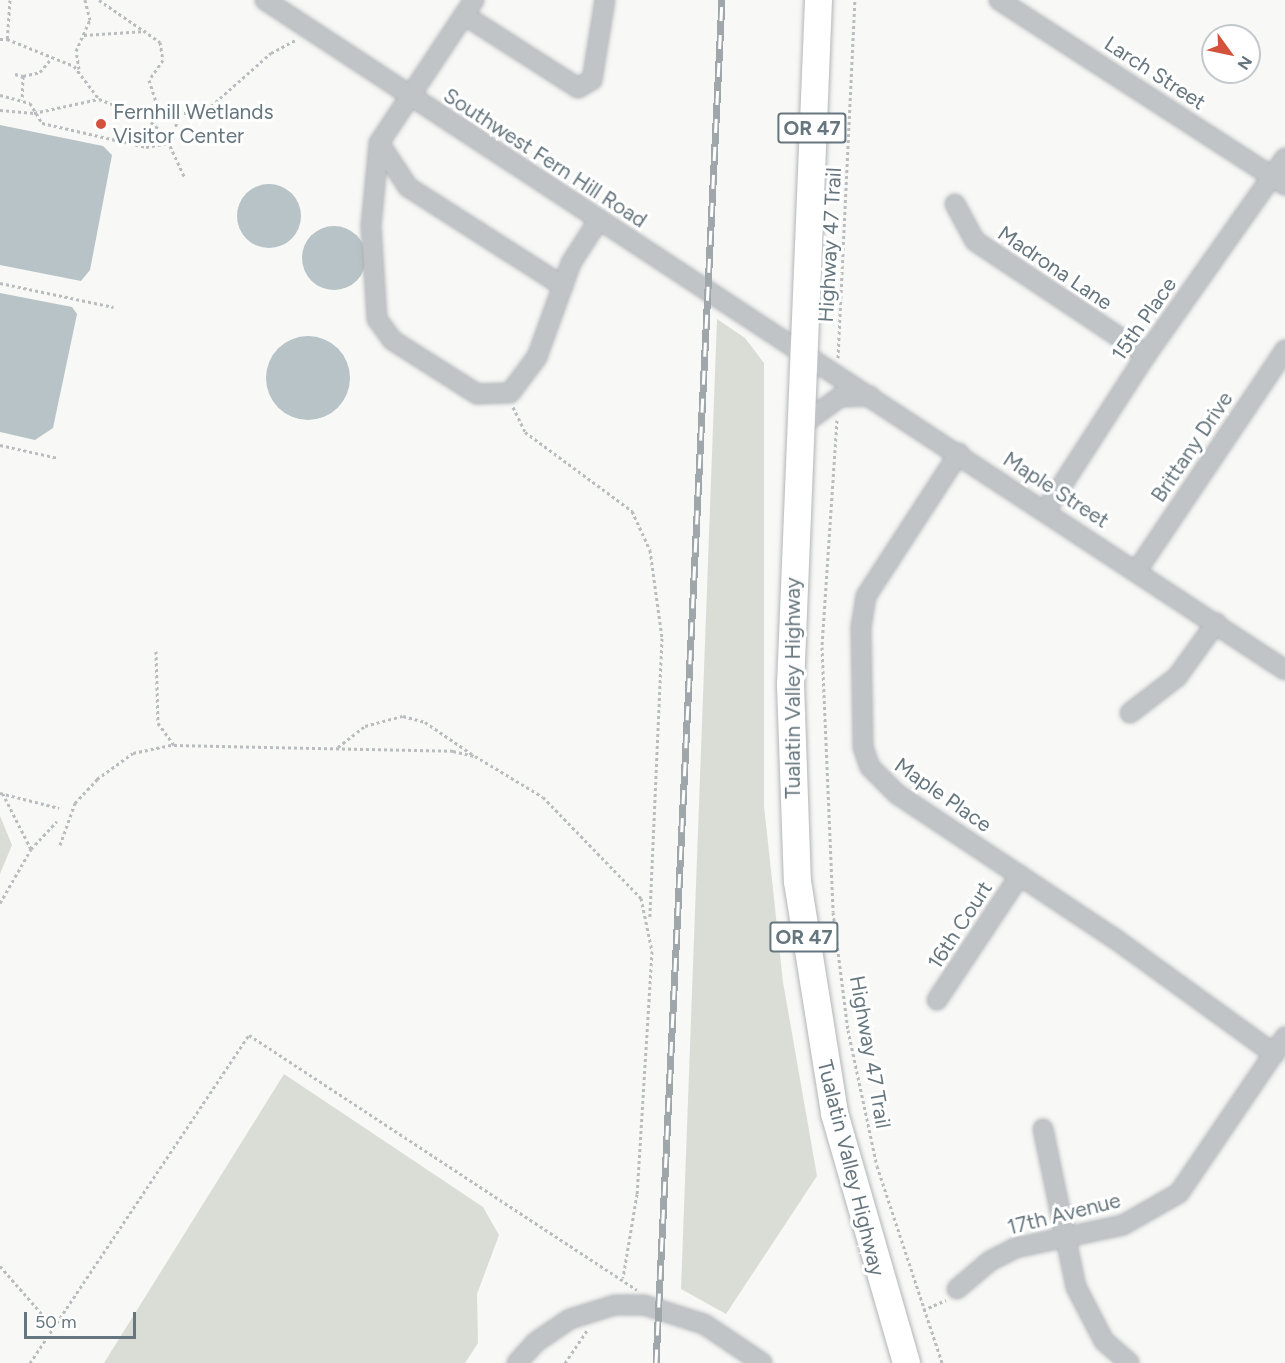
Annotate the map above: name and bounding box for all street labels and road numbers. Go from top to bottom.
street label: Larch Street [1100,31,1210,115]
street label: Southwest Fern Hill Road [439,83,651,233]
road number: OR 47 [776,111,848,145]
street label: Highway 47 Trail [813,167,847,323]
street label: Madrona Lane [993,221,1117,315]
street label: 15th Place [1106,272,1182,366]
street label: Brittany Drive [1146,387,1238,507]
street label: Maple Street [998,446,1114,534]
street label: Tualatin Valley Highway [780,577,806,799]
street label: Maple Place [890,752,996,838]
street label: 16th Court [922,876,998,974]
road number: OR 47 [768,920,840,954]
street label: Highway 47 Trail [844,974,896,1130]
street label: Tualatin Valley Highway [812,1057,890,1279]
street label: 17th Avenue [1005,1188,1123,1240]

